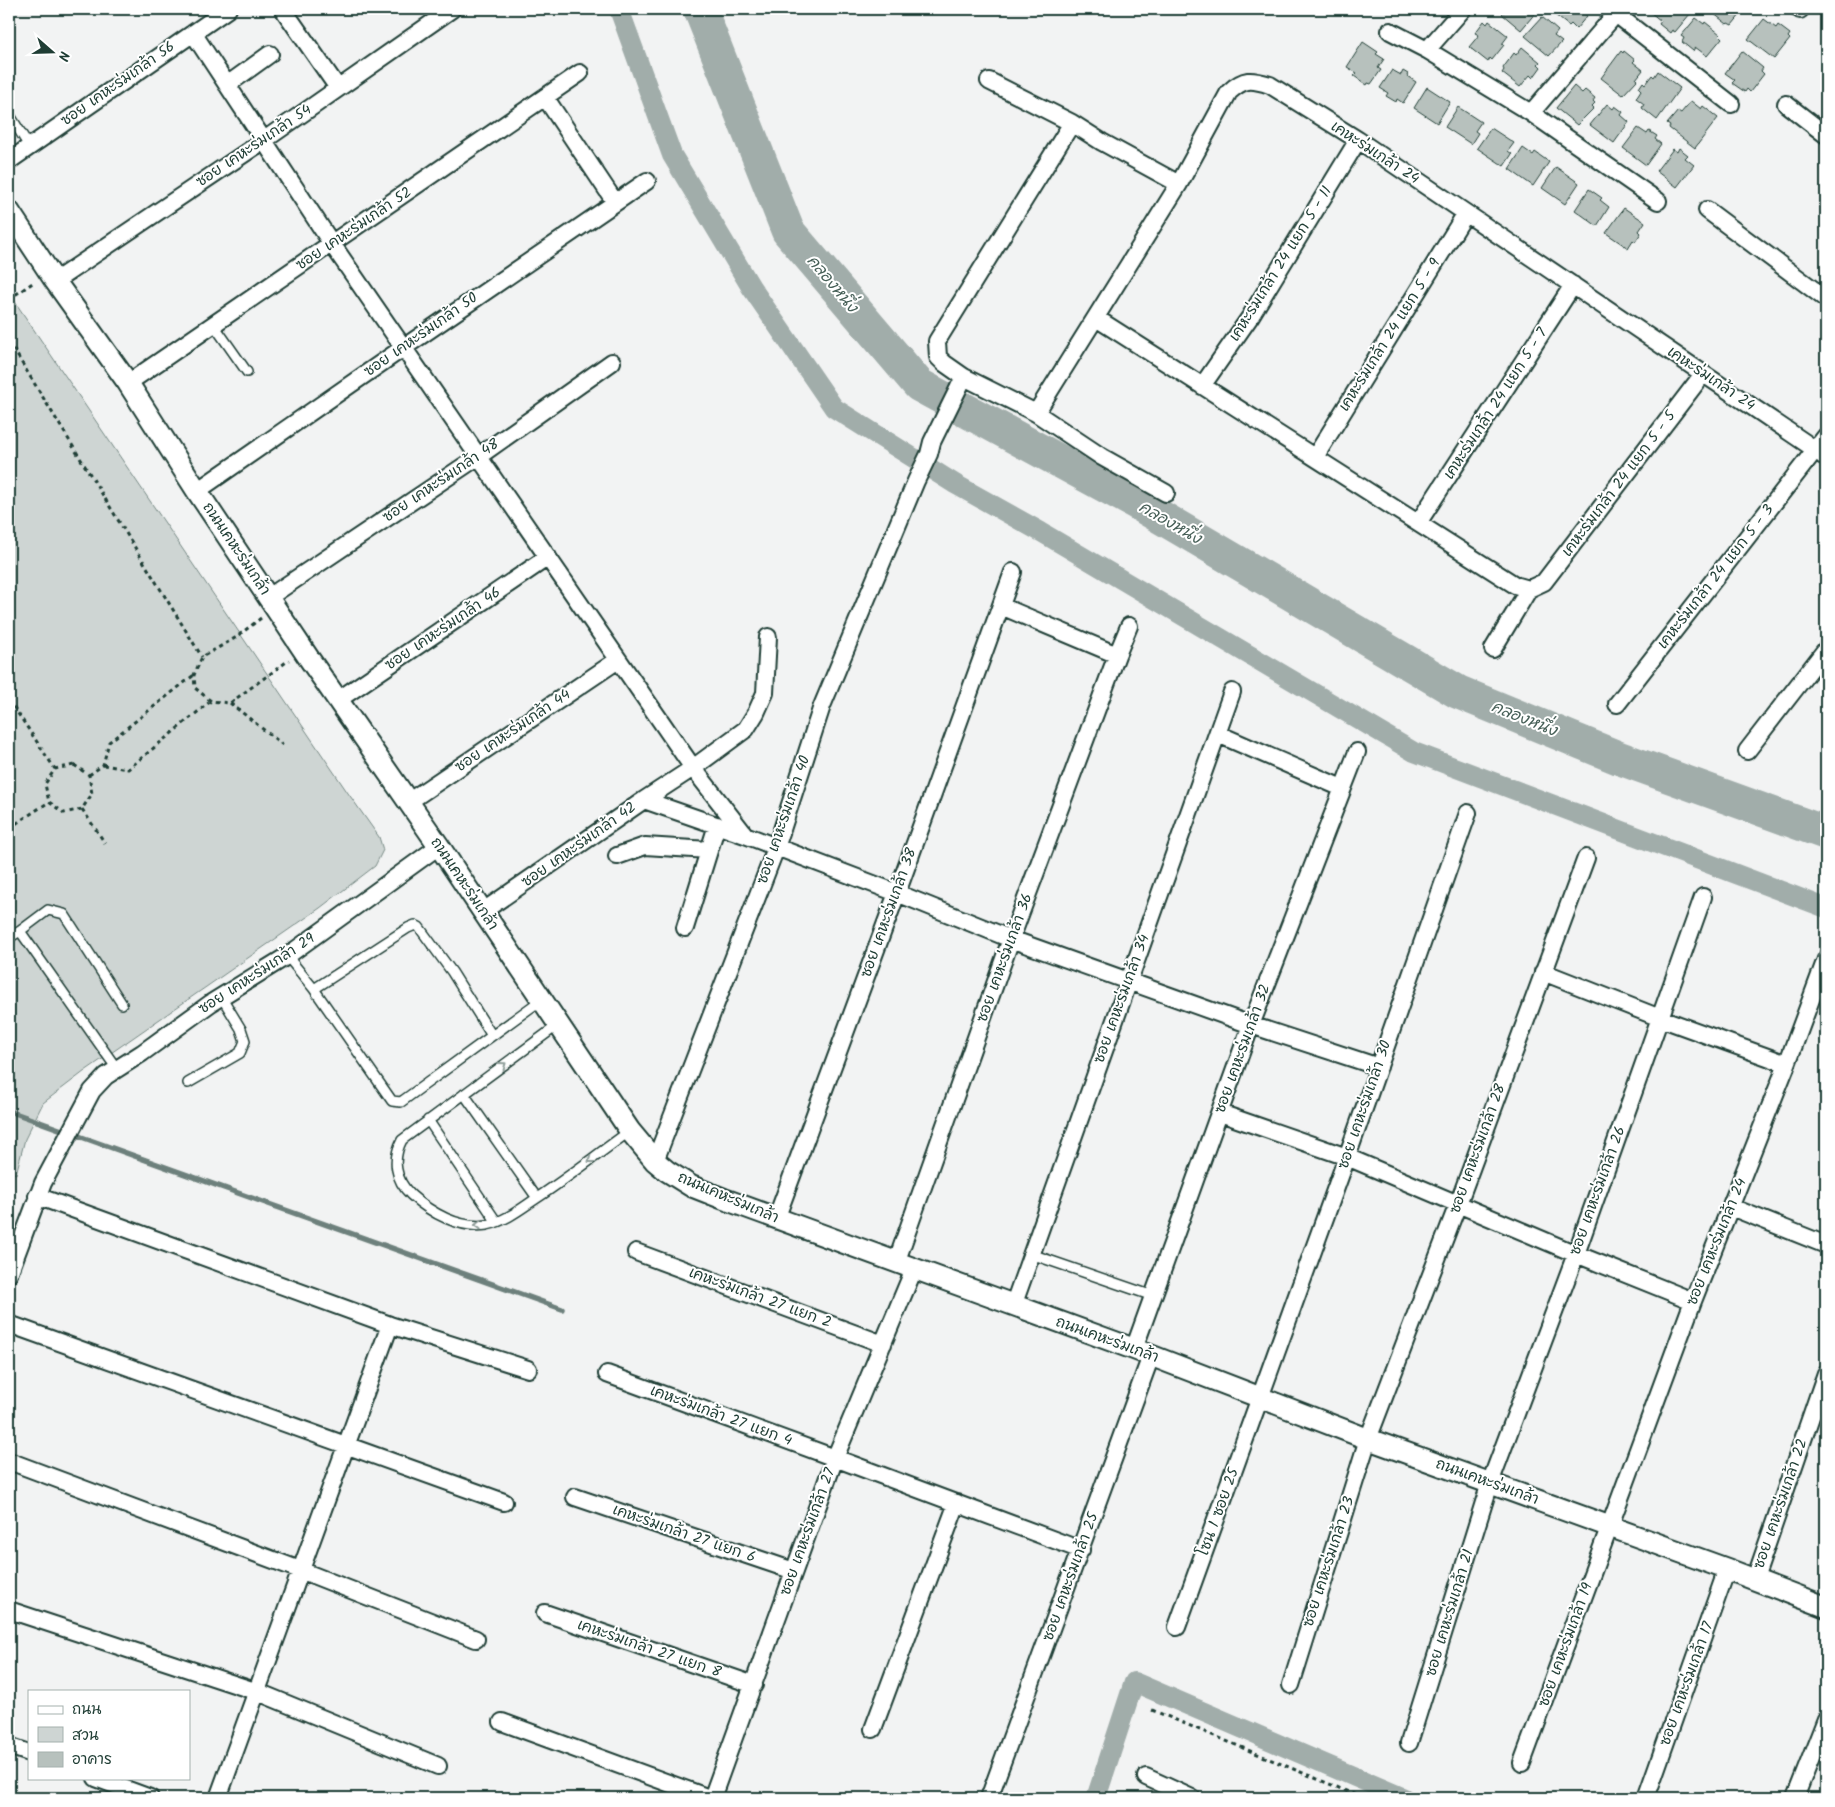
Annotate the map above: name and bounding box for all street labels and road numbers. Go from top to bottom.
street label: ซอย เคหะร่มเกล้า 56 [56,35,180,133]
street label: ซอย เคหะร่มเกล้า 54 [191,98,317,194]
street label: เคหะร่มเกล้า 24 [1326,115,1424,191]
street label: ซอย เคหะร่มเกล้า 52 [291,181,417,277]
street label: เคหะร่มเกล้า 24 แยก 5 - 11 [1223,181,1339,346]
street label: เคหะร่มเกล้า 24 แยก 5 - 9 [1333,253,1448,417]
street label: ซอย เคหะร่มเกล้า 50 [359,286,483,383]
street label: เคหะร่มเกล้า 24 แยก 5 - 7 [1438,322,1555,485]
street label: เคหะร่มเกล้า 24 [1662,341,1760,417]
street label: เคหะร่มเกล้า 24 แยก 5 - 5 [1556,405,1683,562]
street label: ซอย เคหะร่มเกล้า 48 [378,432,505,529]
street label: ถนนเคหะร่มเกล้า [196,497,276,601]
street label: เคหะร่มเกล้า 24 แยก 5 - 3 [1652,499,1781,655]
street label: ซอย เคหะร่มเกล้า 46 [380,581,506,677]
street label: ซอย เคหะร่มเกล้า 44 [450,683,576,779]
street label: ซอย เคหะร่มเกล้า 40 [751,752,817,888]
street label: ซอย เคหะร่มเกล้า 42 [516,796,642,894]
street label: ถนนเคหะร่มเกล้า [424,832,504,936]
street label: ซอย เคหะร่มเกล้า 38 [854,844,924,981]
street label: ซอย เคหะร่มเกล้า 36 [971,890,1039,1026]
street label: ซอย เคหะร่มเกล้า 29 [194,927,321,1021]
street label: ซอย เคหะร่มเกล้า 34 [1088,931,1156,1067]
street label: ซอย เคหะร่มเกล้า 32 [1208,981,1278,1117]
street label: ซอย เคหะร่มเกล้า 30 [1332,1037,1398,1173]
street label: ซอย เคหะร่มเกล้า 28 [1443,1080,1513,1217]
street label: ซอย เคหะร่มเกล้า 26 [1563,1123,1633,1259]
street label: ถนนเคหะร่มเกล้า [673,1166,783,1230]
street label: ซอย เคหะร่มเกล้า 24 [1680,1175,1754,1309]
street label: เคหะร่มเกล้า 27 แยก 2 [685,1261,835,1335]
street label: ถนนเคหะร่มเกล้า [1052,1310,1162,1370]
street label: เคหะร่มเกล้า 27 แยก 4 [646,1379,796,1453]
street label: ซอย เคหะร่มเกล้า 22 [1747,1436,1815,1572]
street label: ถนนเคหะร่มเกล้า [1432,1452,1542,1512]
street label: ซอย เคหะร่มเกล้า 27 [774,1464,843,1599]
street label: โซน 1 ซอย 25 [1192,1464,1246,1559]
street label: ซอย เคหะร่มเกล้า 23 [1297,1493,1362,1630]
street label: เคหะร่มเกล้า 27 แยก 6 [609,1498,759,1570]
street label: ซอย เคหะร่มเกล้า 25 [1037,1508,1106,1645]
street label: ซอย เคหะร่มเกล้า 21 [1419,1546,1481,1680]
street label: ซอย เคหะร่มเกล้า 19 [1532,1579,1600,1711]
street label: เคหะร่มเกล้า 27 แยก 8 [574,1613,725,1685]
street label: ซอย เคหะร่มเกล้า 17 [1653,1618,1721,1749]

